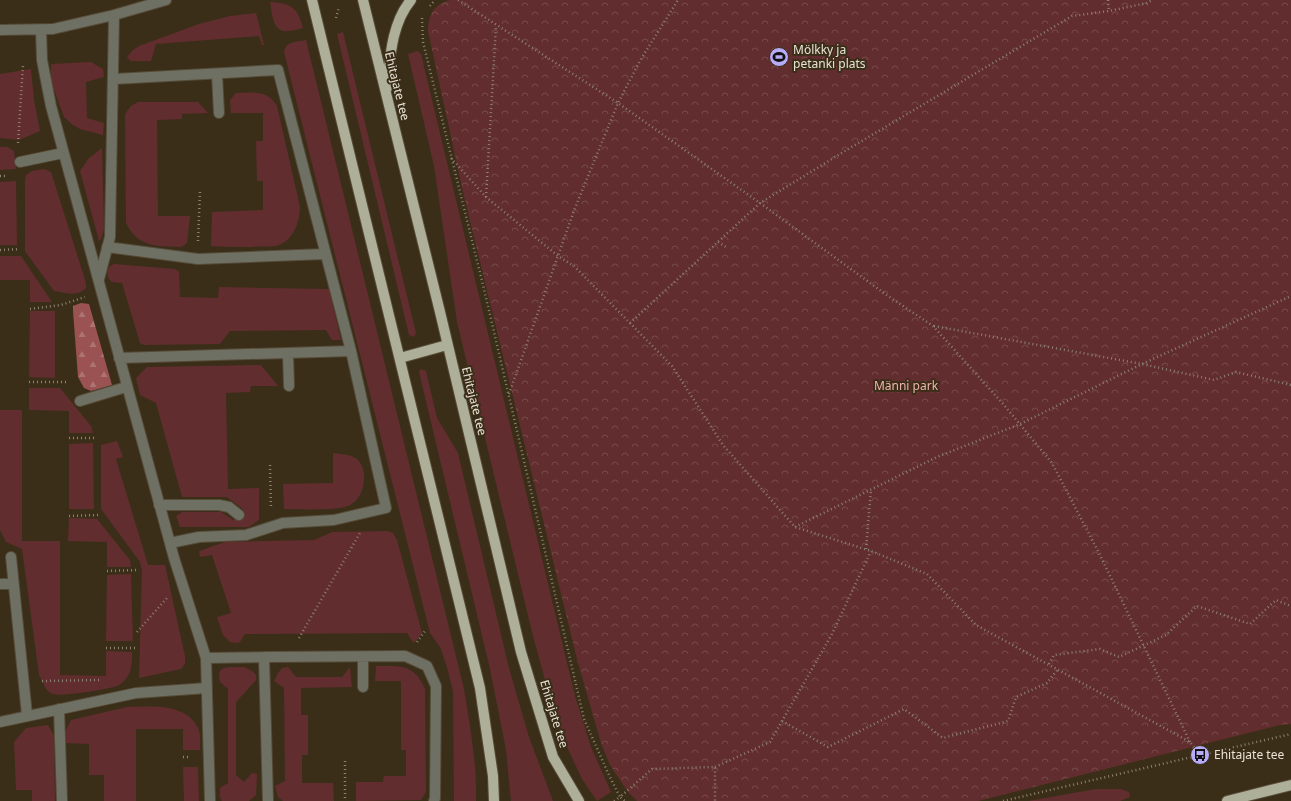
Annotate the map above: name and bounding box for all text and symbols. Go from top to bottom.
place label: Mölkky ja petanki plats [793,41,866,72]
sports icon: Mölkky ja petanki plats [768,46,790,68]
street label: Ehitajate tee [381,50,414,122]
street label: Ehitajate tee [458,365,491,437]
park label: Männi park [874,377,939,394]
street label: Ehitajate tee [536,678,573,750]
bus stop icon: Ehitajate tee [1189,744,1211,766]
place label: Ehitajate tee [1214,746,1284,763]

